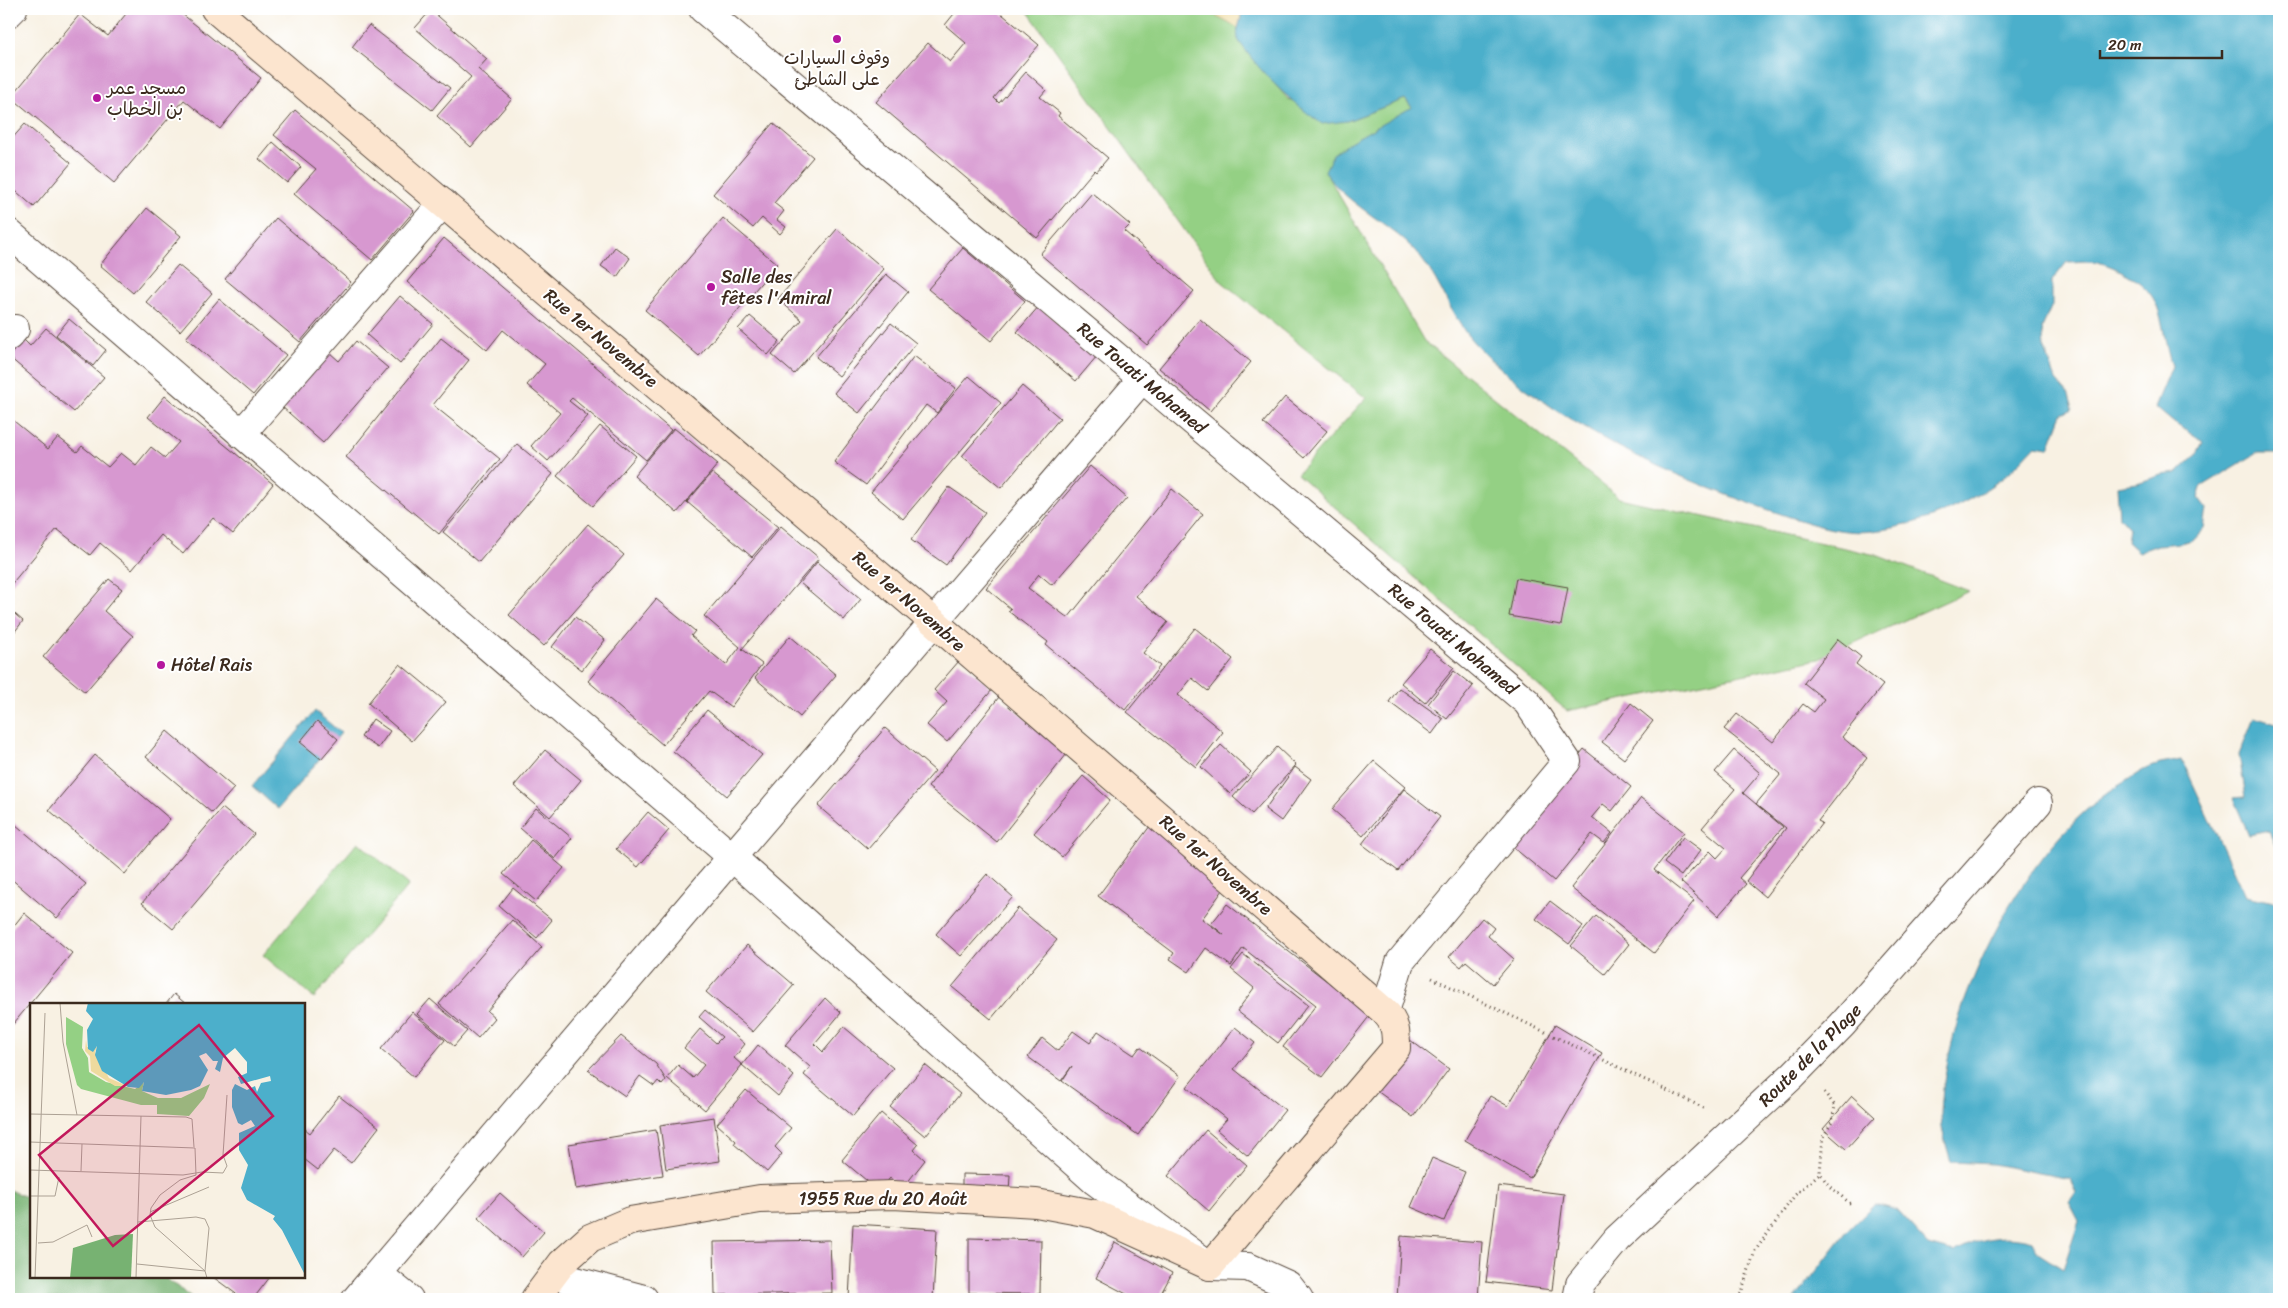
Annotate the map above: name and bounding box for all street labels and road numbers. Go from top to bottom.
street label: Rue 1er Novembre [536,280,666,396]
street label: Rue Touati Mohamed [1070,314,1215,443]
street label: Rue 1er Novembre [845,542,973,660]
street label: Rue Touati Mohamed [1381,575,1526,704]
street label: Rue 1er Novembre [1152,806,1280,924]
street label: Route de la Plage [1750,995,1870,1115]
street label: 1955 Rue du 20 Août [799,1183,967,1215]

